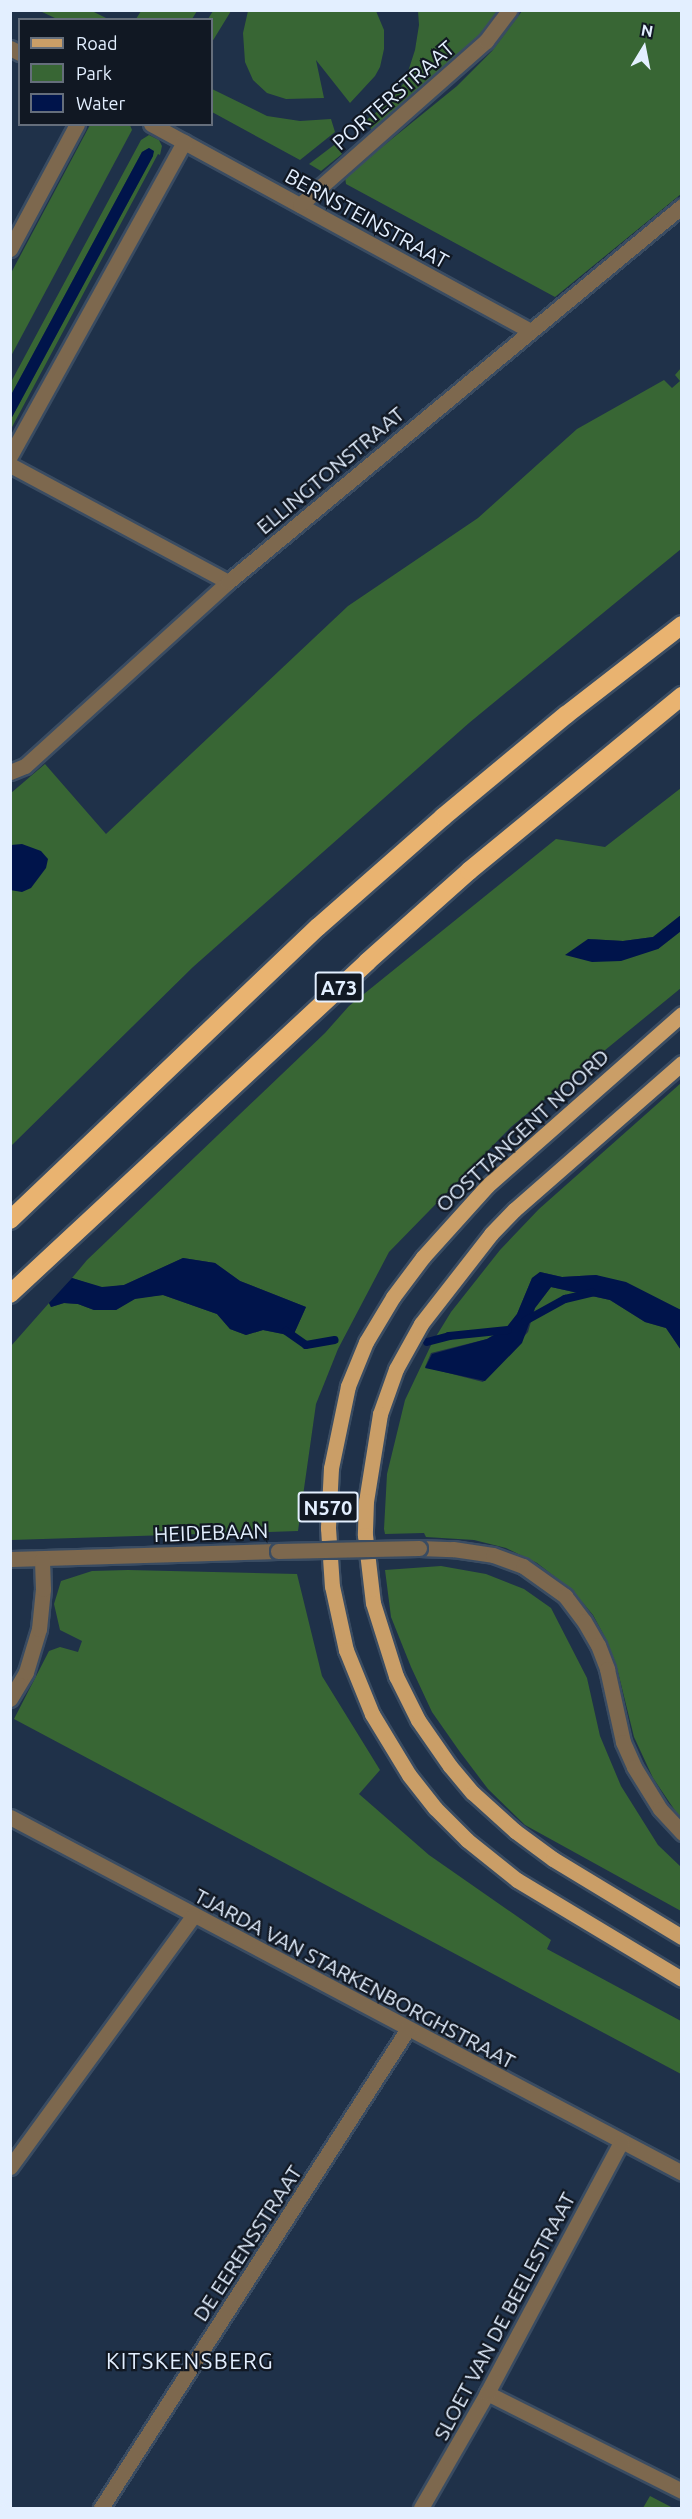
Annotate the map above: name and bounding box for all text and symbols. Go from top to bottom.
legend [18,18,213,126]
north arrow [614,18,674,78]
text: N [640,20,655,40]
text: Road [76,33,118,53]
street label: PORTERSTRAAT [327,35,459,155]
text: Park [76,63,112,83]
text: Water [76,93,125,113]
street label: BERNSTEINSTRAAT [281,163,453,273]
street label: ELLINGTONSTRAAT [251,401,409,539]
road number: A73 [314,970,364,1004]
street label: OOSTTANGENT NOORD [430,1043,614,1217]
road number: N570 [296,1490,360,1524]
street label: HEIDEBAAN [153,1517,269,1547]
street label: TJARDA VAN STARKENBORGHSTRAAT [190,1882,520,2074]
street label: DE EERENSSTRAAT [187,2160,307,2326]
street label: SLOET VAN DE BEELESTRAAT [428,2188,580,2444]
district label: KITSKENSBERG [106,2348,274,2374]

